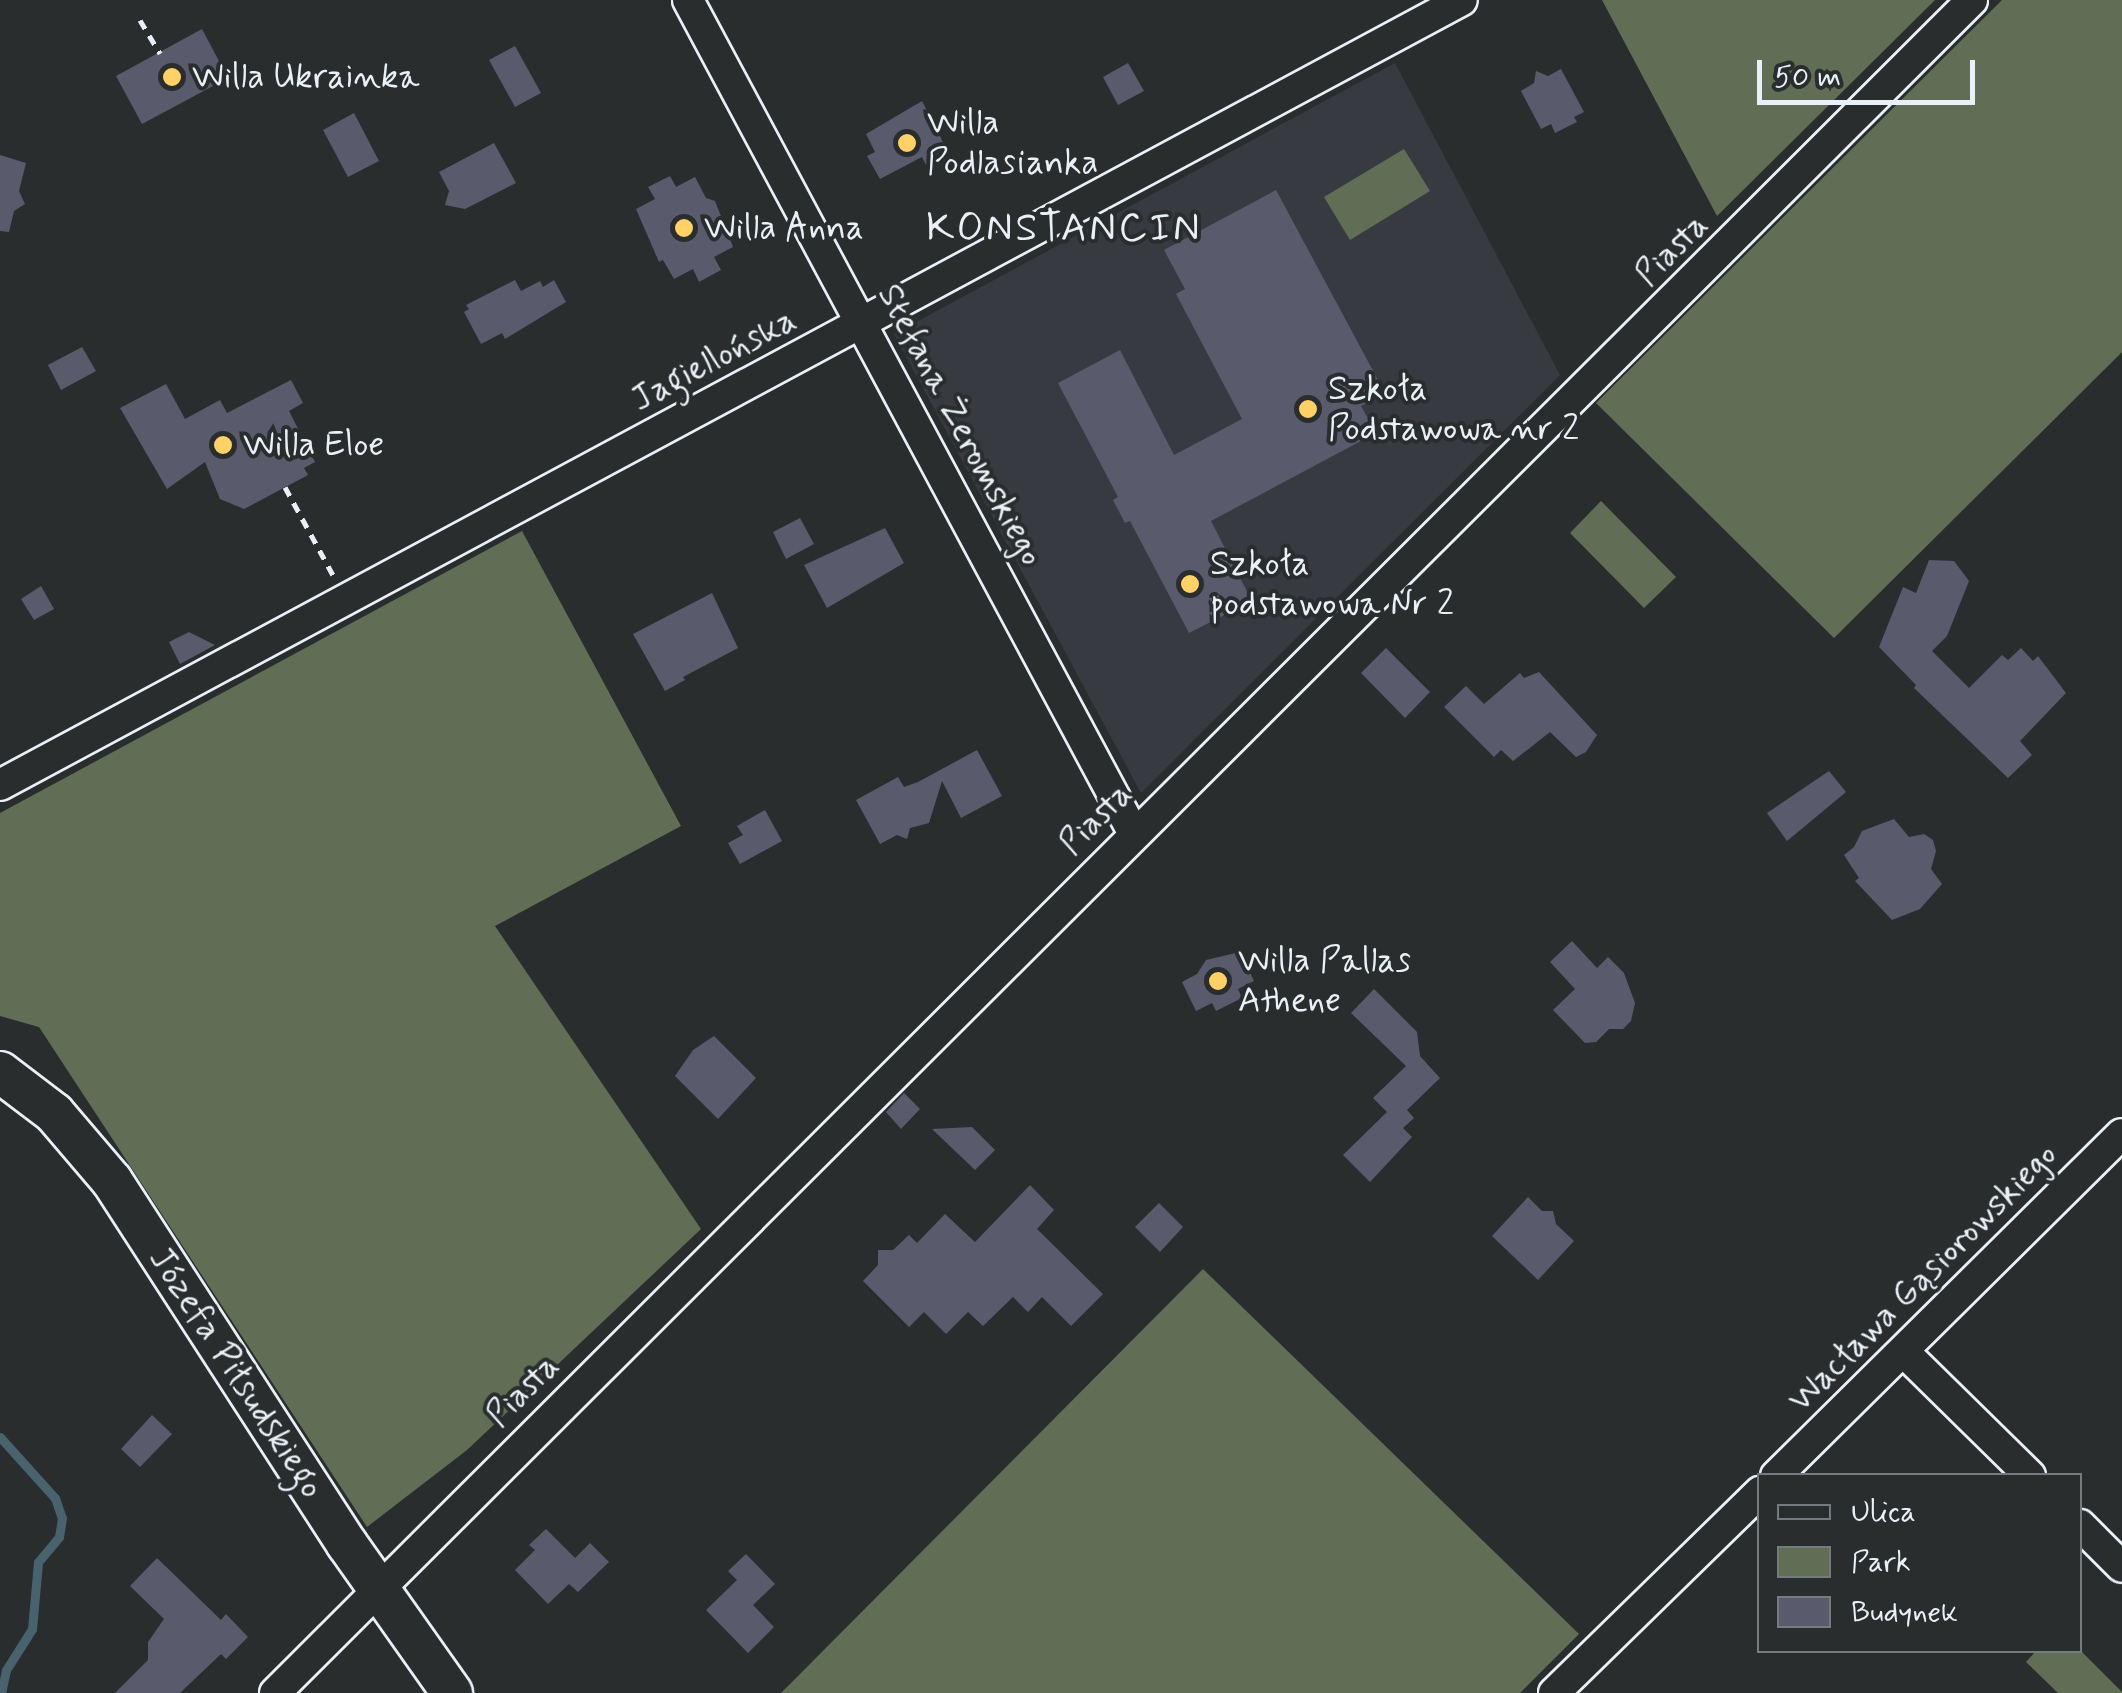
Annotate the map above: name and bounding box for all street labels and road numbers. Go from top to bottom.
street label: Piasta [1627,205,1717,295]
street label: Stefana Żeromskiego [868,277,1052,573]
street label: Jagiellońska [624,299,804,421]
street label: Piasta [1051,774,1141,864]
street label: Wacława Gąsiorowskiego [1780,1135,2066,1421]
street label: Józefa Piłsudskiego [140,1241,332,1505]
street label: Piasta [478,1346,568,1436]

